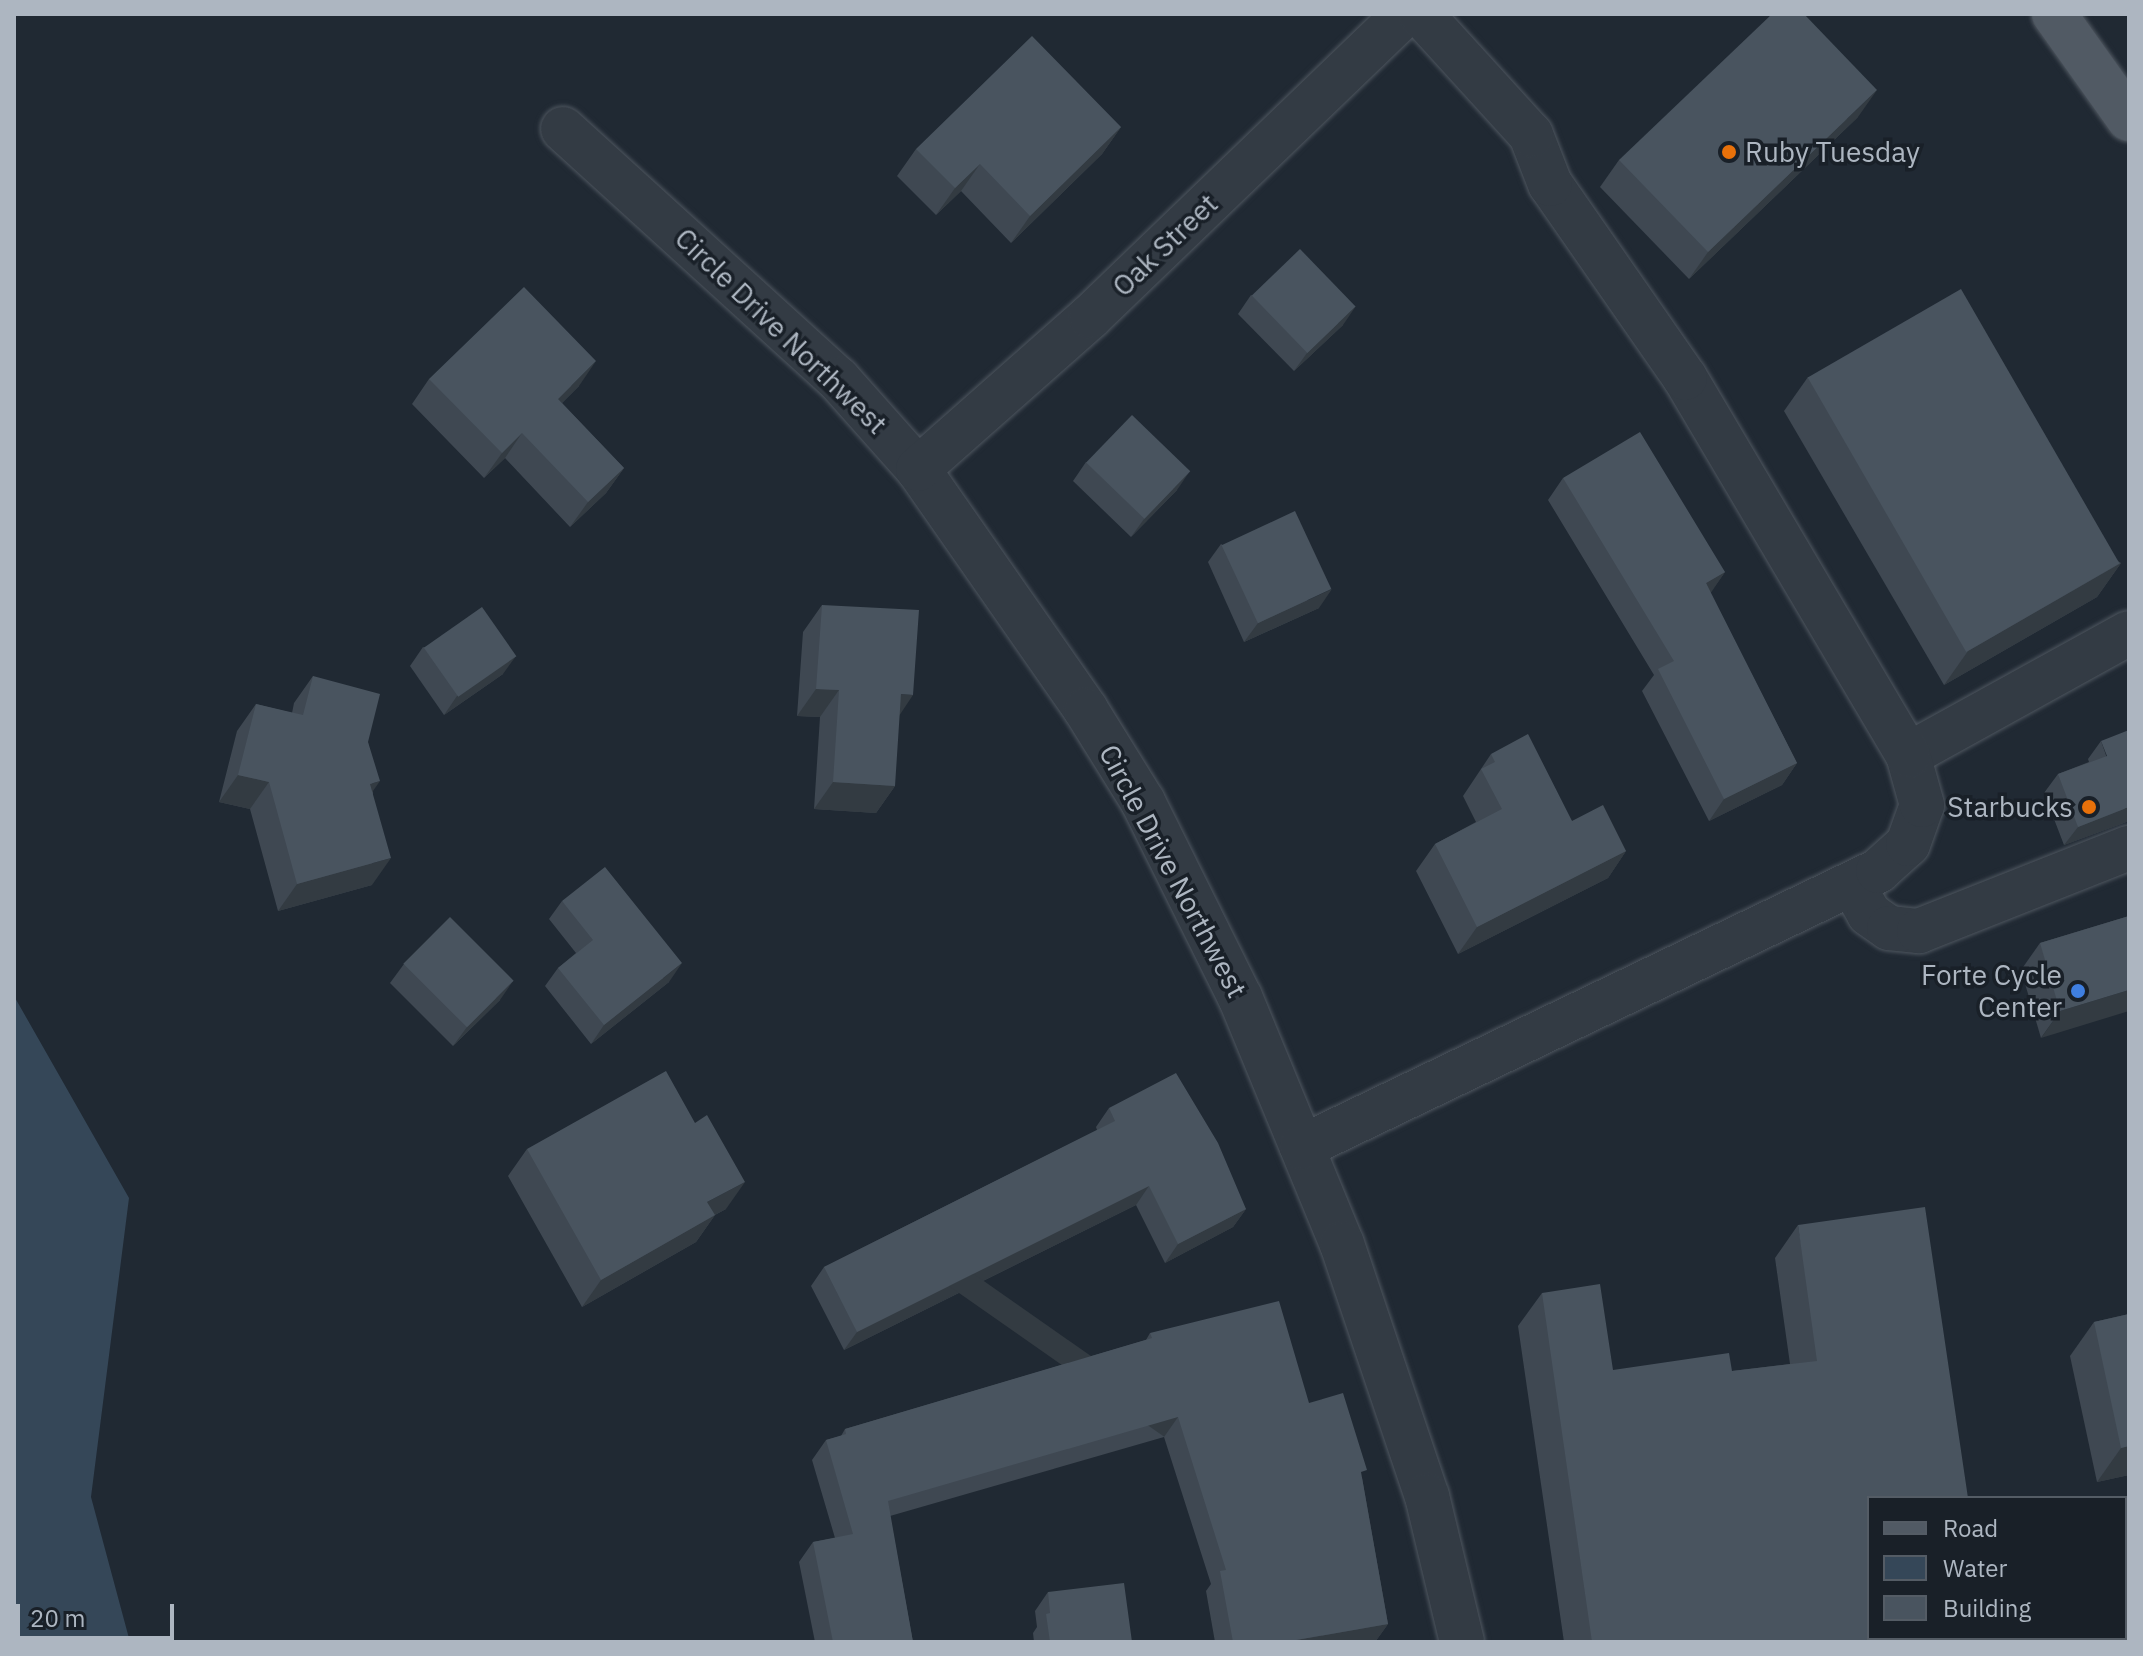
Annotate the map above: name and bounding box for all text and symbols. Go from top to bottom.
place label: Ruby Tuesday [1745,135,1920,169]
marker: Ruby Tuesday [1720,143,1738,161]
street label: Oak Street [1106,187,1224,303]
street label: Circle Drive Northwest [668,221,894,441]
street label: Circle Drive Northwest [1092,739,1254,1003]
place label: Starbucks [1947,790,2073,824]
marker: Starbucks [2080,798,2098,816]
place label: Forte Cycle Center [1921,958,2062,1024]
marker: Forte Cycle Center [2069,982,2087,1000]
legend [1867,1496,2127,1640]
text: Road [1943,1512,1998,1544]
text: Water [1943,1552,2007,1584]
scale bar [20,1588,178,1638]
text: Building [1943,1592,2031,1624]
text: 20 m [30,1602,85,1634]

